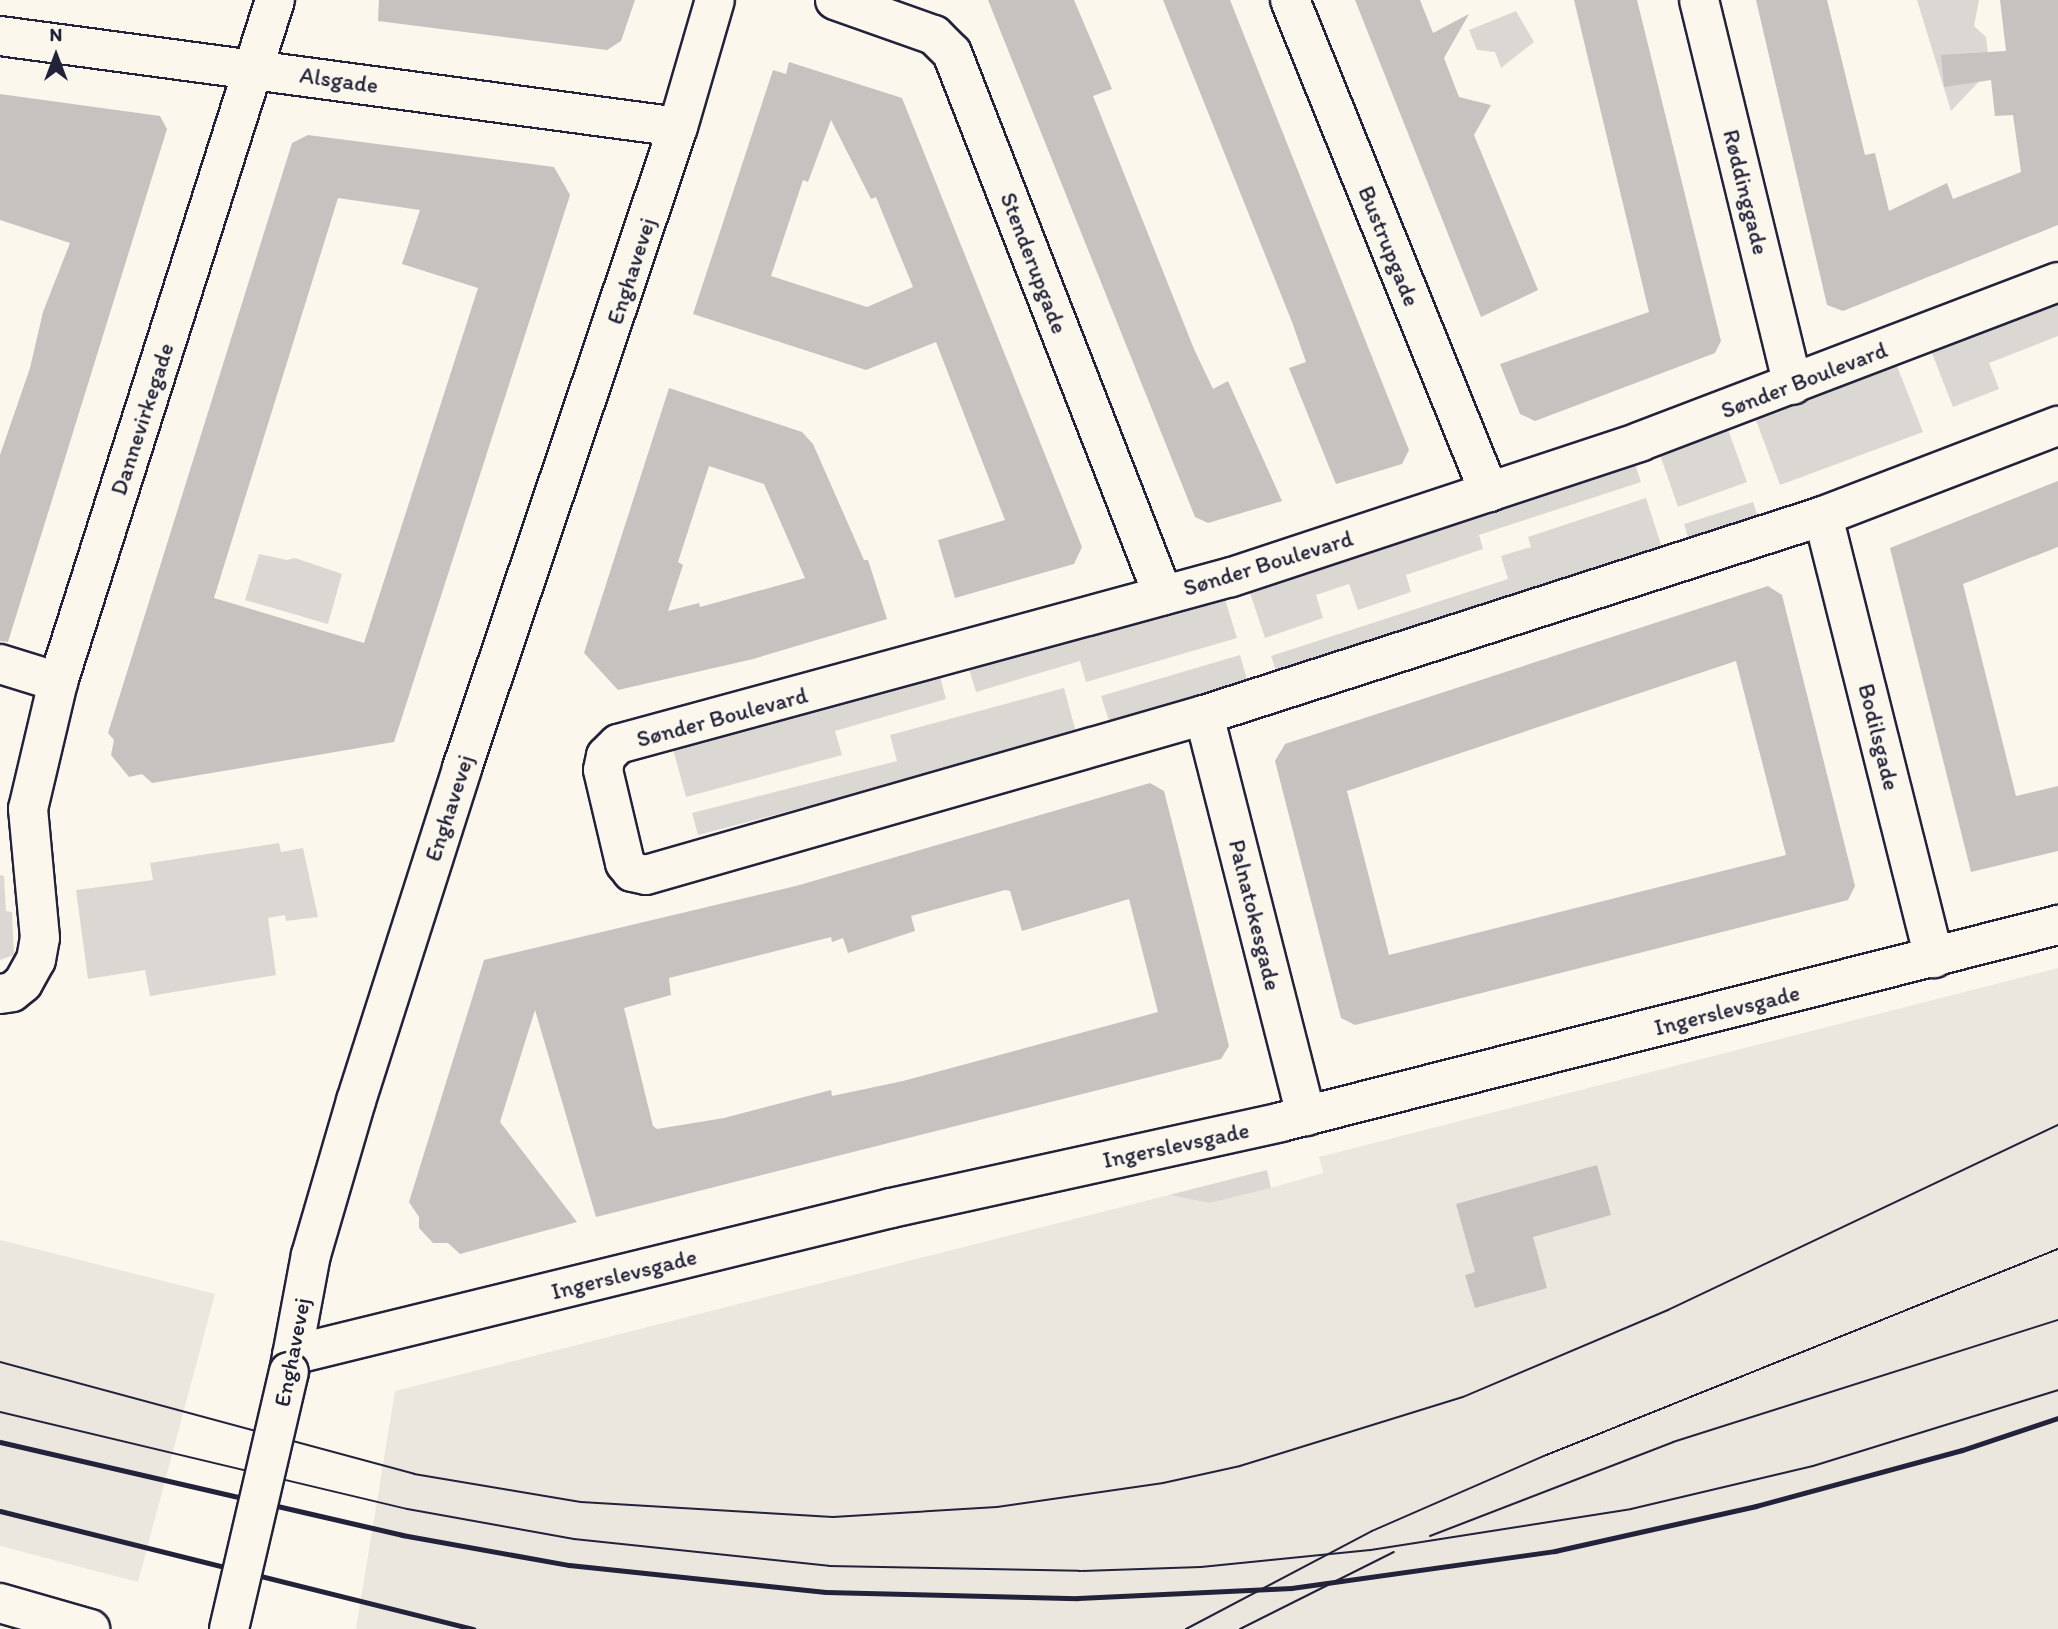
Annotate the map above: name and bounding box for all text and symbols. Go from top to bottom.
north arrow [21,21,91,91]
text: N [50,23,62,46]
street label: Alsgade [298,61,380,99]
street label: Røddinggade [1717,127,1775,257]
street label: Bustrupgade [1352,182,1426,310]
street label: Stenderupgade [994,189,1074,337]
street label: Enghavevej [601,214,661,328]
street label: Sønder Boulevard [1717,335,1891,425]
street label: Dannevirkegade [104,339,180,499]
street label: Sønder Boulevard [1180,524,1356,602]
street label: Sønder Boulevard [633,681,811,753]
street label: Bodilsgade [1852,681,1906,793]
street label: Enghavevej [419,751,479,865]
street label: Palnatokesgade [1223,837,1287,993]
street label: Ingerslevsgade [1651,979,1803,1041]
street label: Ingerslevsgade [1100,1116,1252,1174]
street label: Ingerslevsgade [548,1243,700,1305]
street label: Enghavevej [268,1295,316,1409]

